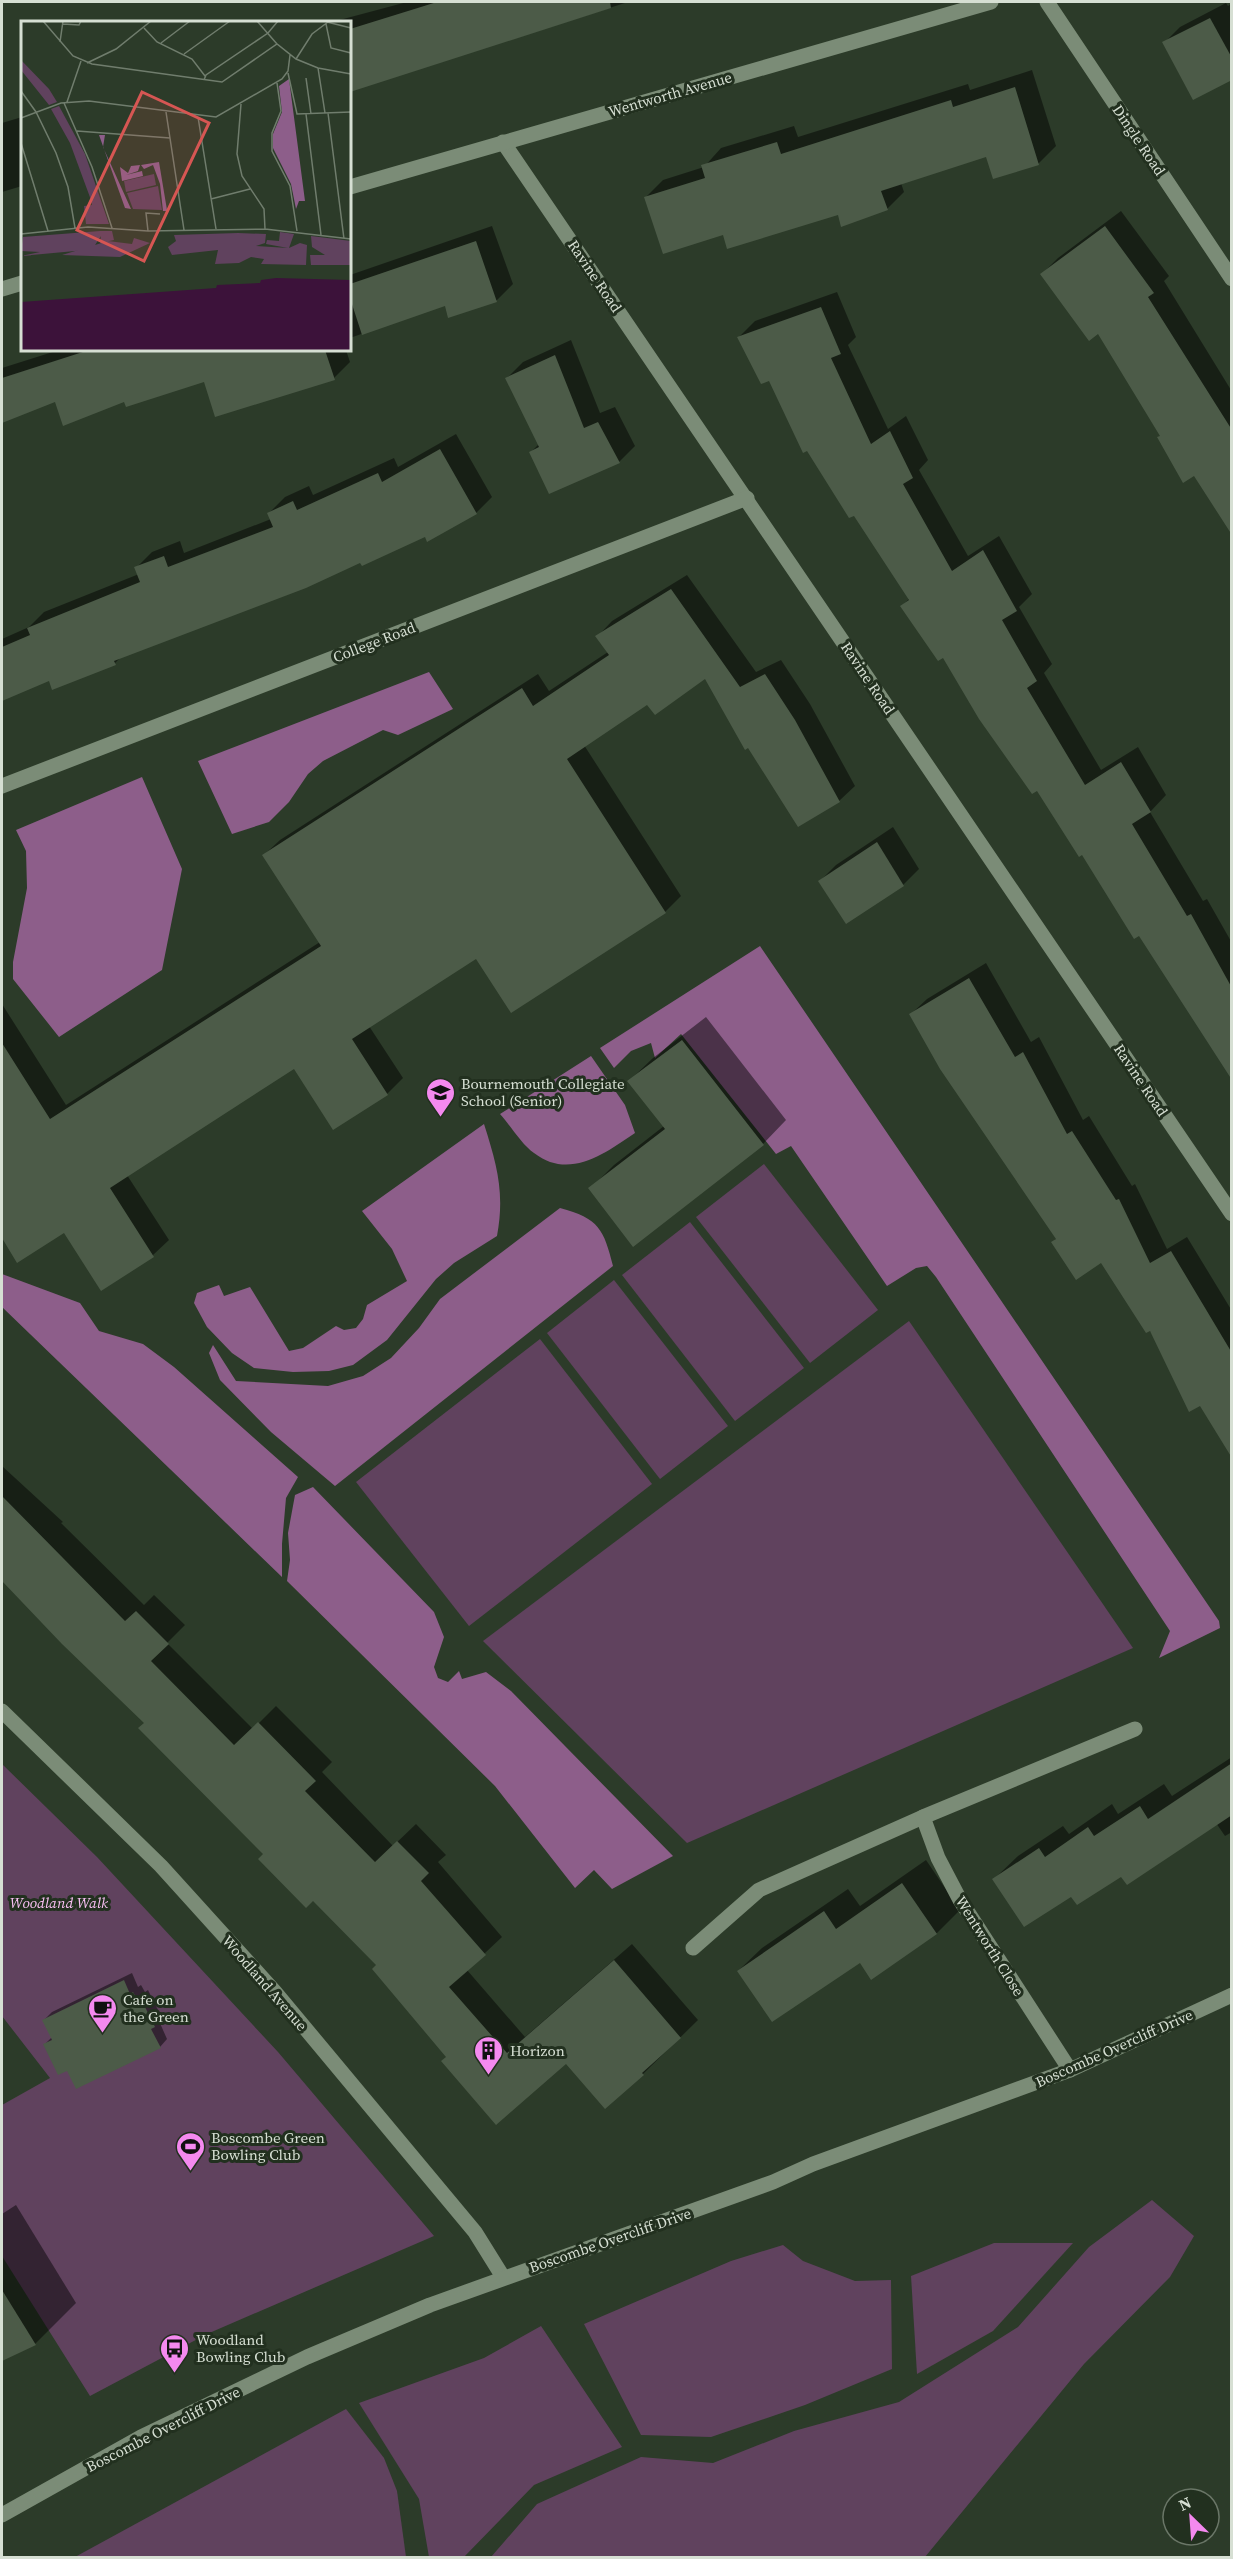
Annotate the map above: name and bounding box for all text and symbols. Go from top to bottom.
inset map [21,21,351,351]
street label: Wentworth Avenue [606,66,735,122]
street label: Dingle Road [1108,100,1171,180]
street label: Ravine Road [563,236,627,317]
street label: College Road [330,616,419,667]
street label: Ravine Road [836,638,900,719]
street label: Ravine Road [1109,1040,1173,1121]
place label: Bournemouth Collegiate School (Senior) [461,1073,625,1111]
school or university icon: Bournemouth Collegiate School (Senior) [424,1076,456,1118]
park label: Woodland Walk [10,1892,109,1913]
street label: Wentworth Close [951,1892,1030,2001]
street label: Woodland Avenue [218,1931,313,2036]
place label: Cafe on the Green [123,1989,189,2027]
cafe icon: Cafe on the Green [86,1992,118,2034]
street label: Boscombe Overcliff Drive [1032,2004,1196,2092]
building icon: Horizon [473,2034,505,2076]
place label: Horizon [510,2040,565,2061]
place label: Boscombe Green Bowling Club [211,2127,325,2165]
sports icon: Boscombe Green Bowling Club [174,2130,206,2172]
street label: Boscombe Overcliff Drive [526,2202,694,2278]
place label: Woodland Bowling Club [196,2329,285,2367]
bus stop icon: Woodland Bowling Club [159,2332,191,2374]
street label: Boscombe Overcliff Drive [82,2381,244,2477]
north arrow [1161,2487,1221,2547]
text: N [1175,2491,1195,2516]

